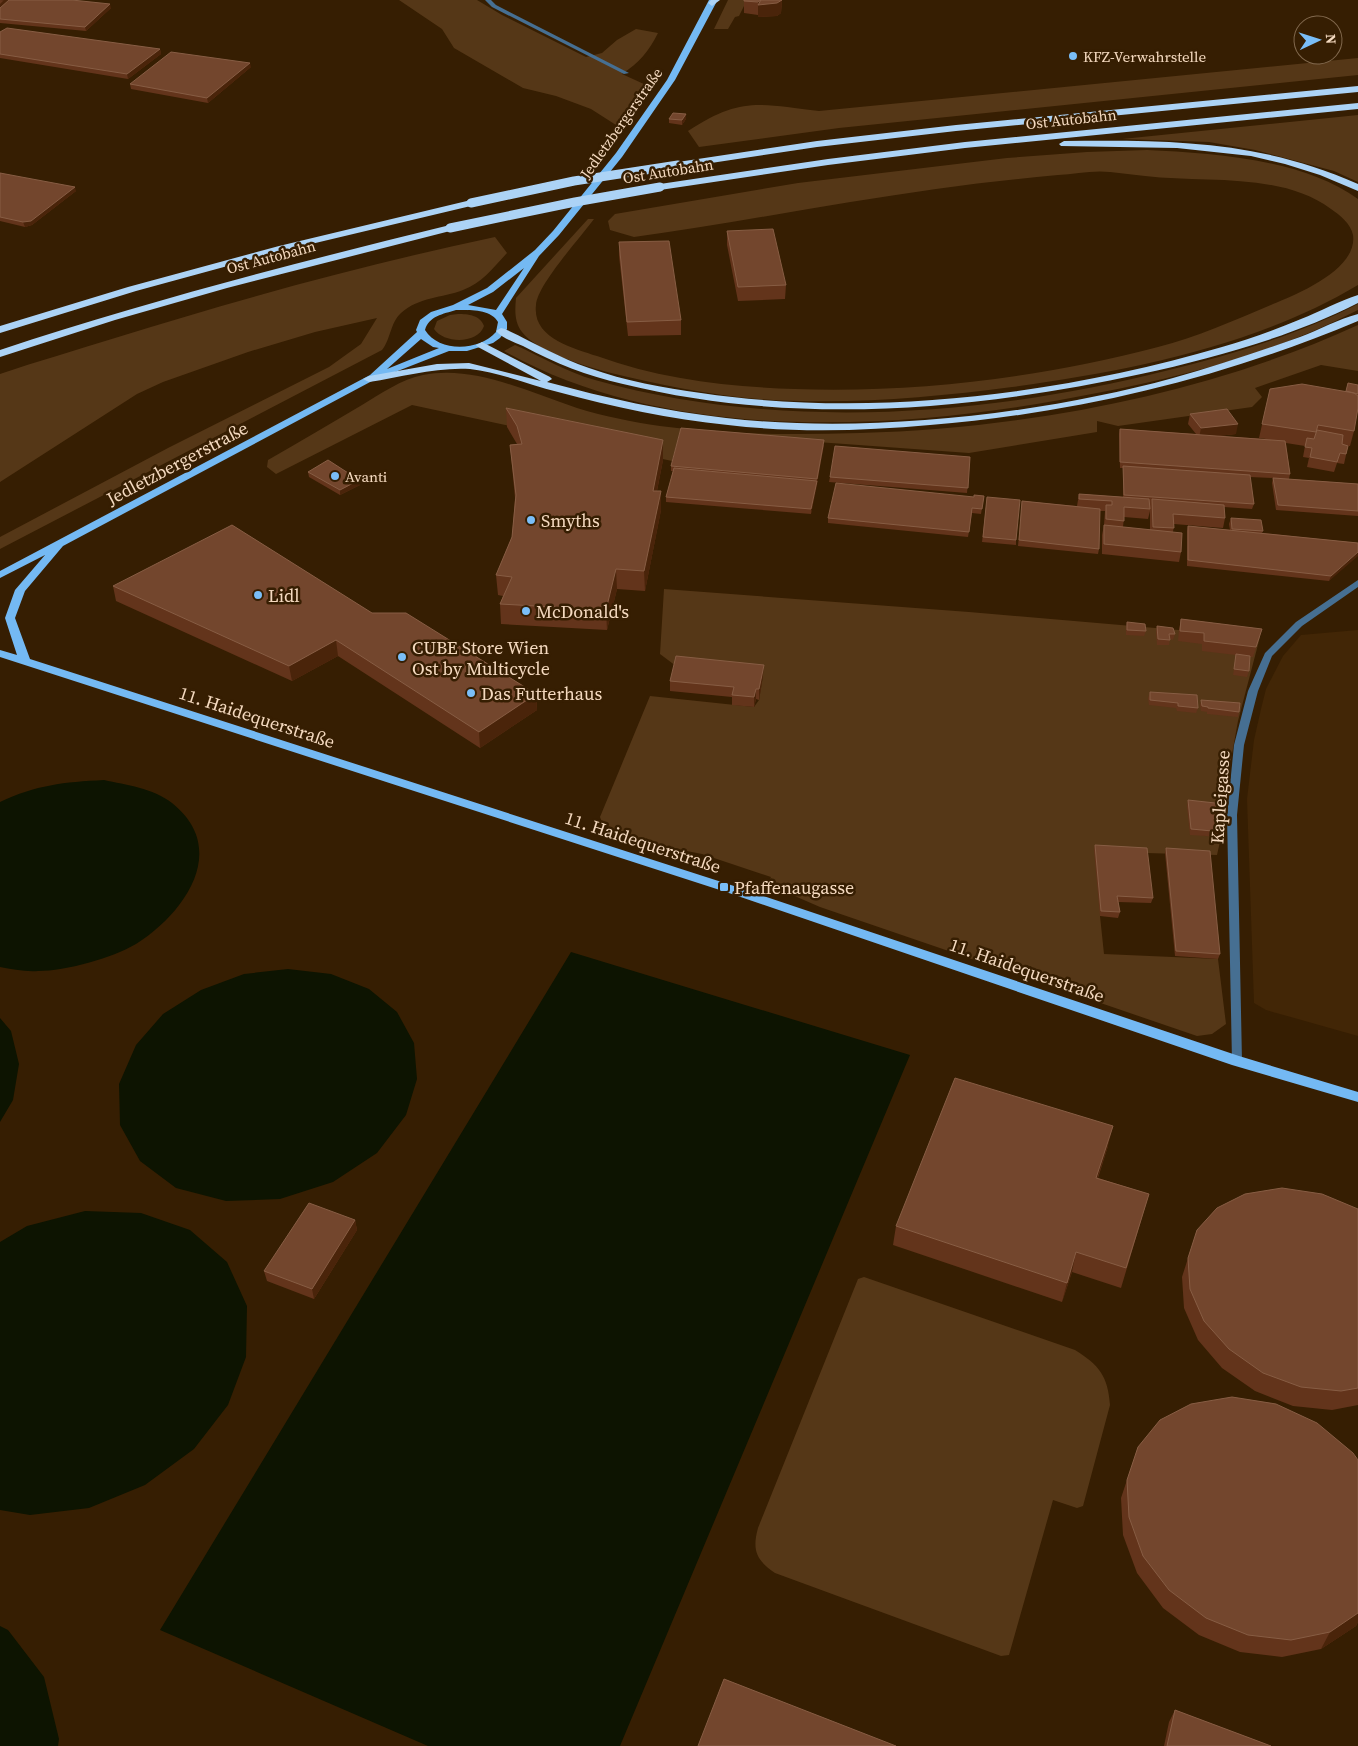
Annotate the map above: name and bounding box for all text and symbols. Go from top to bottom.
north arrow [1293,15,1343,65]
text: N [1321,33,1341,45]
place label: KFZ-Verwahrstelle [1083,46,1207,67]
marker: KFZ-Verwahrstelle [1067,50,1079,62]
street label: Jedletzbergerstraße [574,63,667,183]
street label: Ost Autobahn [1025,104,1117,134]
street label: Ost Autobahn [621,153,715,189]
street label: Ost Autobahn [224,235,318,279]
street label: Jedletzbergerstraße [101,415,252,511]
place label: Avanti [345,466,387,487]
marker: Avanti [329,470,341,482]
place label: Smyths [541,508,600,533]
marker: Smyths [525,514,537,526]
place label: Lidl [268,583,300,608]
marker: Lidl [252,589,264,601]
place label: McDonald's [536,599,629,624]
marker: McDonald's [520,605,532,617]
place label: CUBE Store Wien Ost by Multicycle [412,635,550,681]
marker: CUBE Store Wien Ost by Multicycle [396,651,408,663]
street label: 11. Haidequerstraße [176,680,338,754]
place label: Das Futterhaus [481,681,602,706]
marker: Das Futterhaus [465,687,477,699]
street label: Kapleigasse [1204,749,1236,845]
street label: 11. Haidequerstraße [562,805,724,879]
place label: Pfaffenaugasse [734,875,854,900]
marker: Pfaffenaugasse [718,881,730,893]
street label: 11. Haidequerstraße [946,932,1108,1008]

